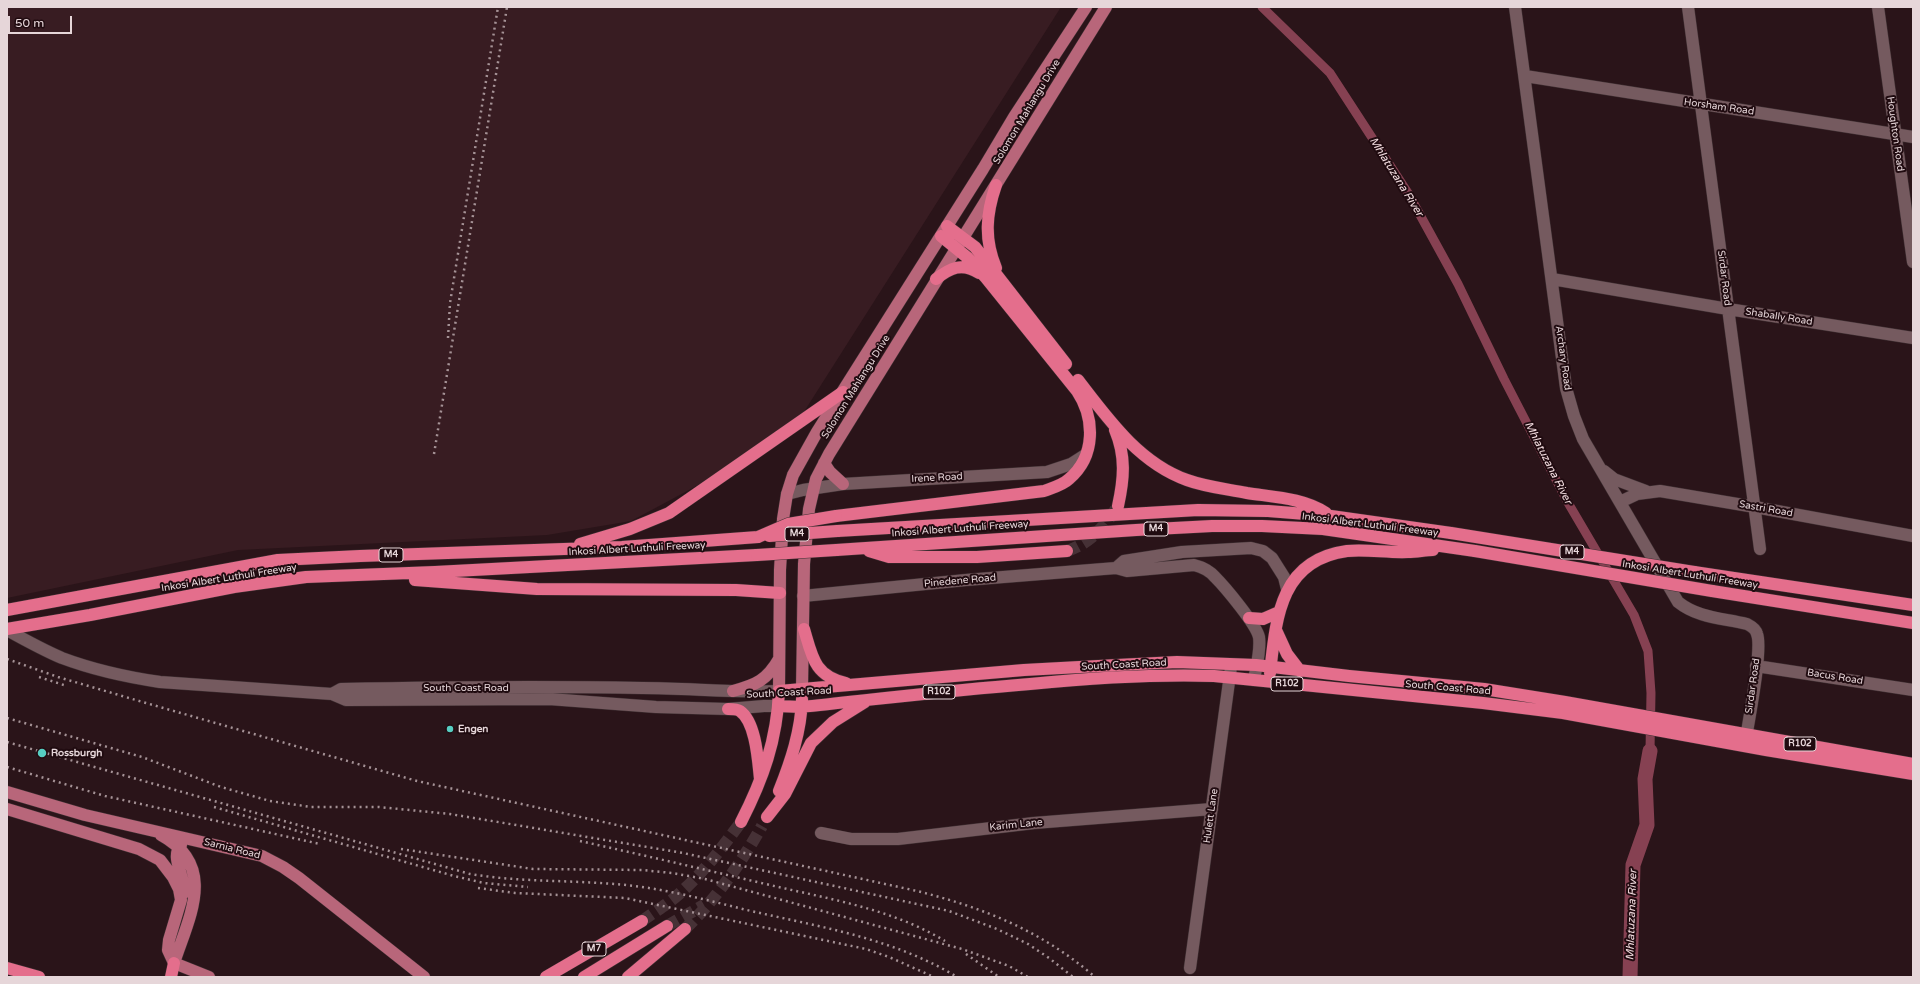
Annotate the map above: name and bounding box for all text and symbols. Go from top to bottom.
scale bar [10,8,74,34]
text: 50 m [15,16,44,30]
street label: Solomon Mahlangu Drive [991,57,1063,167]
street label: Horsham Road [1683,96,1755,118]
street label: Houghton Road [1884,96,1906,172]
water label: Mhlatuzana River [1366,135,1426,219]
street label: Sirdar Road [1715,250,1733,306]
street label: Shabally Road [1745,306,1813,328]
street label: Archary Road [1553,325,1573,391]
street label: Solomon Mahlangu Drive [819,333,893,441]
water label: Mhlatuzana River [1521,419,1575,507]
street label: Irene Road [911,471,963,485]
street label: Sastri Road [1738,498,1794,520]
street label: Inkosi Albert Luthuli Freeway [1301,511,1439,539]
street label: Inkosi Albert Luthuli Freeway [891,518,1029,540]
road number: M4 [1144,522,1168,536]
road number: M4 [785,527,809,541]
street label: Inkosi Albert Luthuli Freeway [568,539,706,559]
road number: M4 [1560,545,1584,559]
road number: M4 [379,548,403,562]
street label: Inkosi Albert Luthuli Freeway [1621,558,1759,592]
street label: Inkosi Albert Luthuli Freeway [160,561,298,595]
street label: Pinedene Road [923,572,997,590]
street label: South Coast Road [1081,657,1167,673]
street label: Sirdar Road [1743,658,1763,714]
street label: Bacus Road [1806,667,1864,687]
road number: R102 [1271,677,1303,691]
street label: South Coast Road [1405,678,1491,698]
street label: South Coast Road [423,682,509,694]
street label: South Coast Road [746,685,832,701]
road number: R102 [923,685,955,699]
place label: Engen [458,723,488,735]
marker: Engen [445,724,455,734]
road number: R102 [1784,737,1816,751]
marker: Rossburgh [36,747,48,759]
place label: Rossburgh [51,747,102,759]
street label: Hulett Lane [1201,788,1221,844]
street label: Karim Lane [989,816,1043,834]
street label: Sarnia Road [203,836,261,862]
water label: Mhlatuzana River [1624,869,1640,961]
road number: M7 [582,942,606,956]

